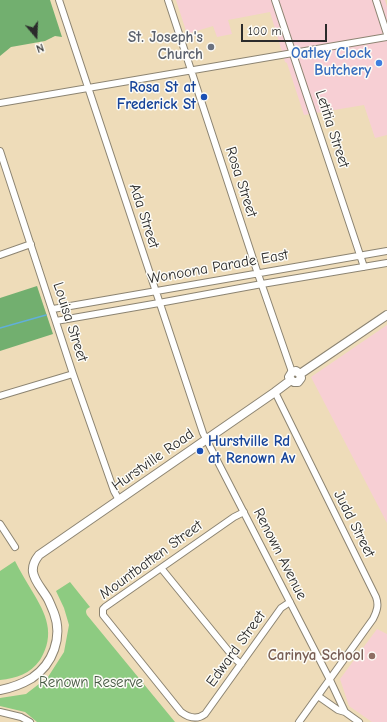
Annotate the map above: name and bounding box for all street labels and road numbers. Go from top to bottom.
street label: Letitia Street [311,88,353,170]
street label: Rosa Street [221,144,261,220]
street label: Ada Street [125,181,163,251]
street label: Wonoona Parade East [146,246,290,288]
street label: Louisa Street [49,280,91,364]
street label: Hurstville Road [108,425,198,495]
street label: Judd Street [329,487,379,561]
street label: Renown Avenue [249,505,311,603]
street label: Mountbatten Street [96,517,206,603]
street label: Edward Street [202,608,270,690]

